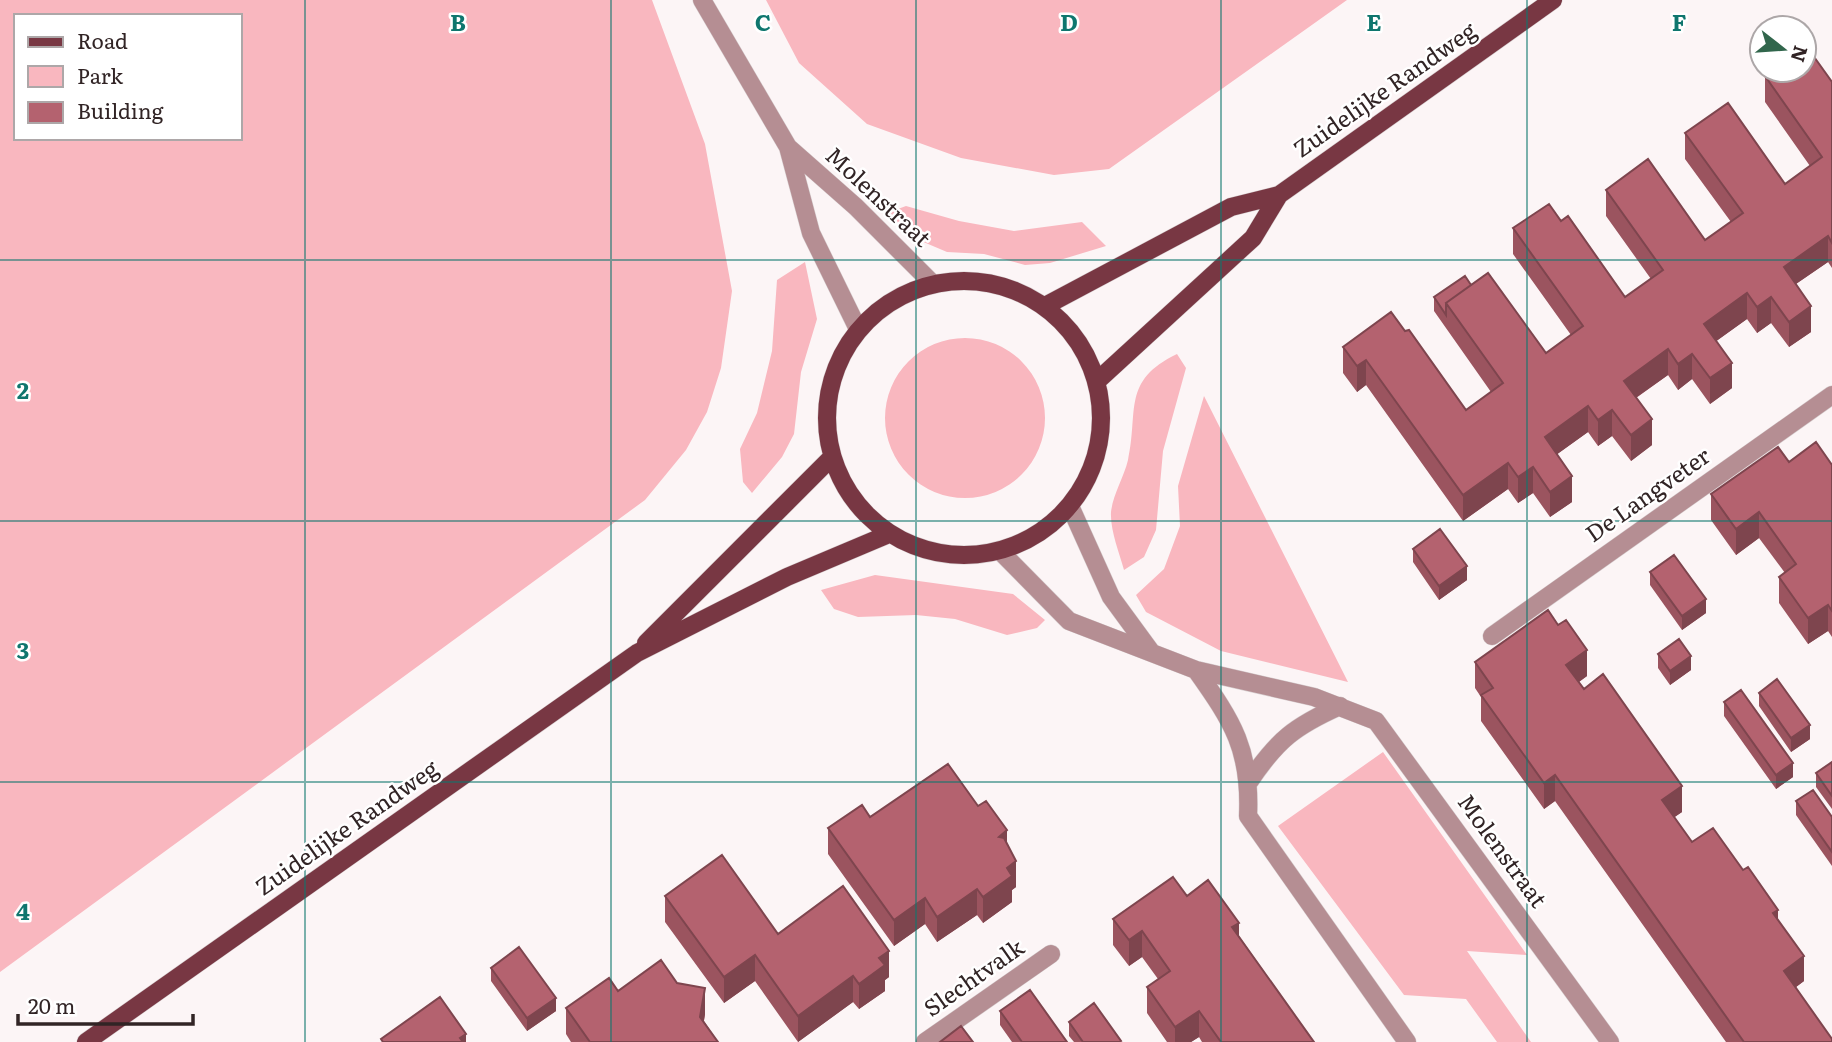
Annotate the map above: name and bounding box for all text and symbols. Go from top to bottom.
text: B [450,4,466,38]
text: C [755,4,771,38]
text: D [1060,4,1078,38]
text: E [1366,4,1382,38]
text: F [1672,4,1687,38]
street label: Zuidelijke Randweg [1285,12,1482,164]
legend [14,14,242,140]
north arrow [1748,14,1818,84]
text: Road [77,24,128,55]
text: N [1784,43,1816,66]
text: Park [77,59,123,90]
text: Building [77,94,164,125]
street label: Molenstraat [819,138,940,254]
text: 2 [17,372,29,406]
street label: De Langveter [1578,438,1716,549]
text: 3 [17,632,29,666]
street label: Zuidelijke Randweg [247,750,444,902]
street label: Molenstraat [1451,786,1557,914]
text: 4 [16,893,30,927]
street label: Slechtvalk [916,929,1031,1023]
scale bar [18,982,192,1026]
text: 20 m [28,989,75,1020]

